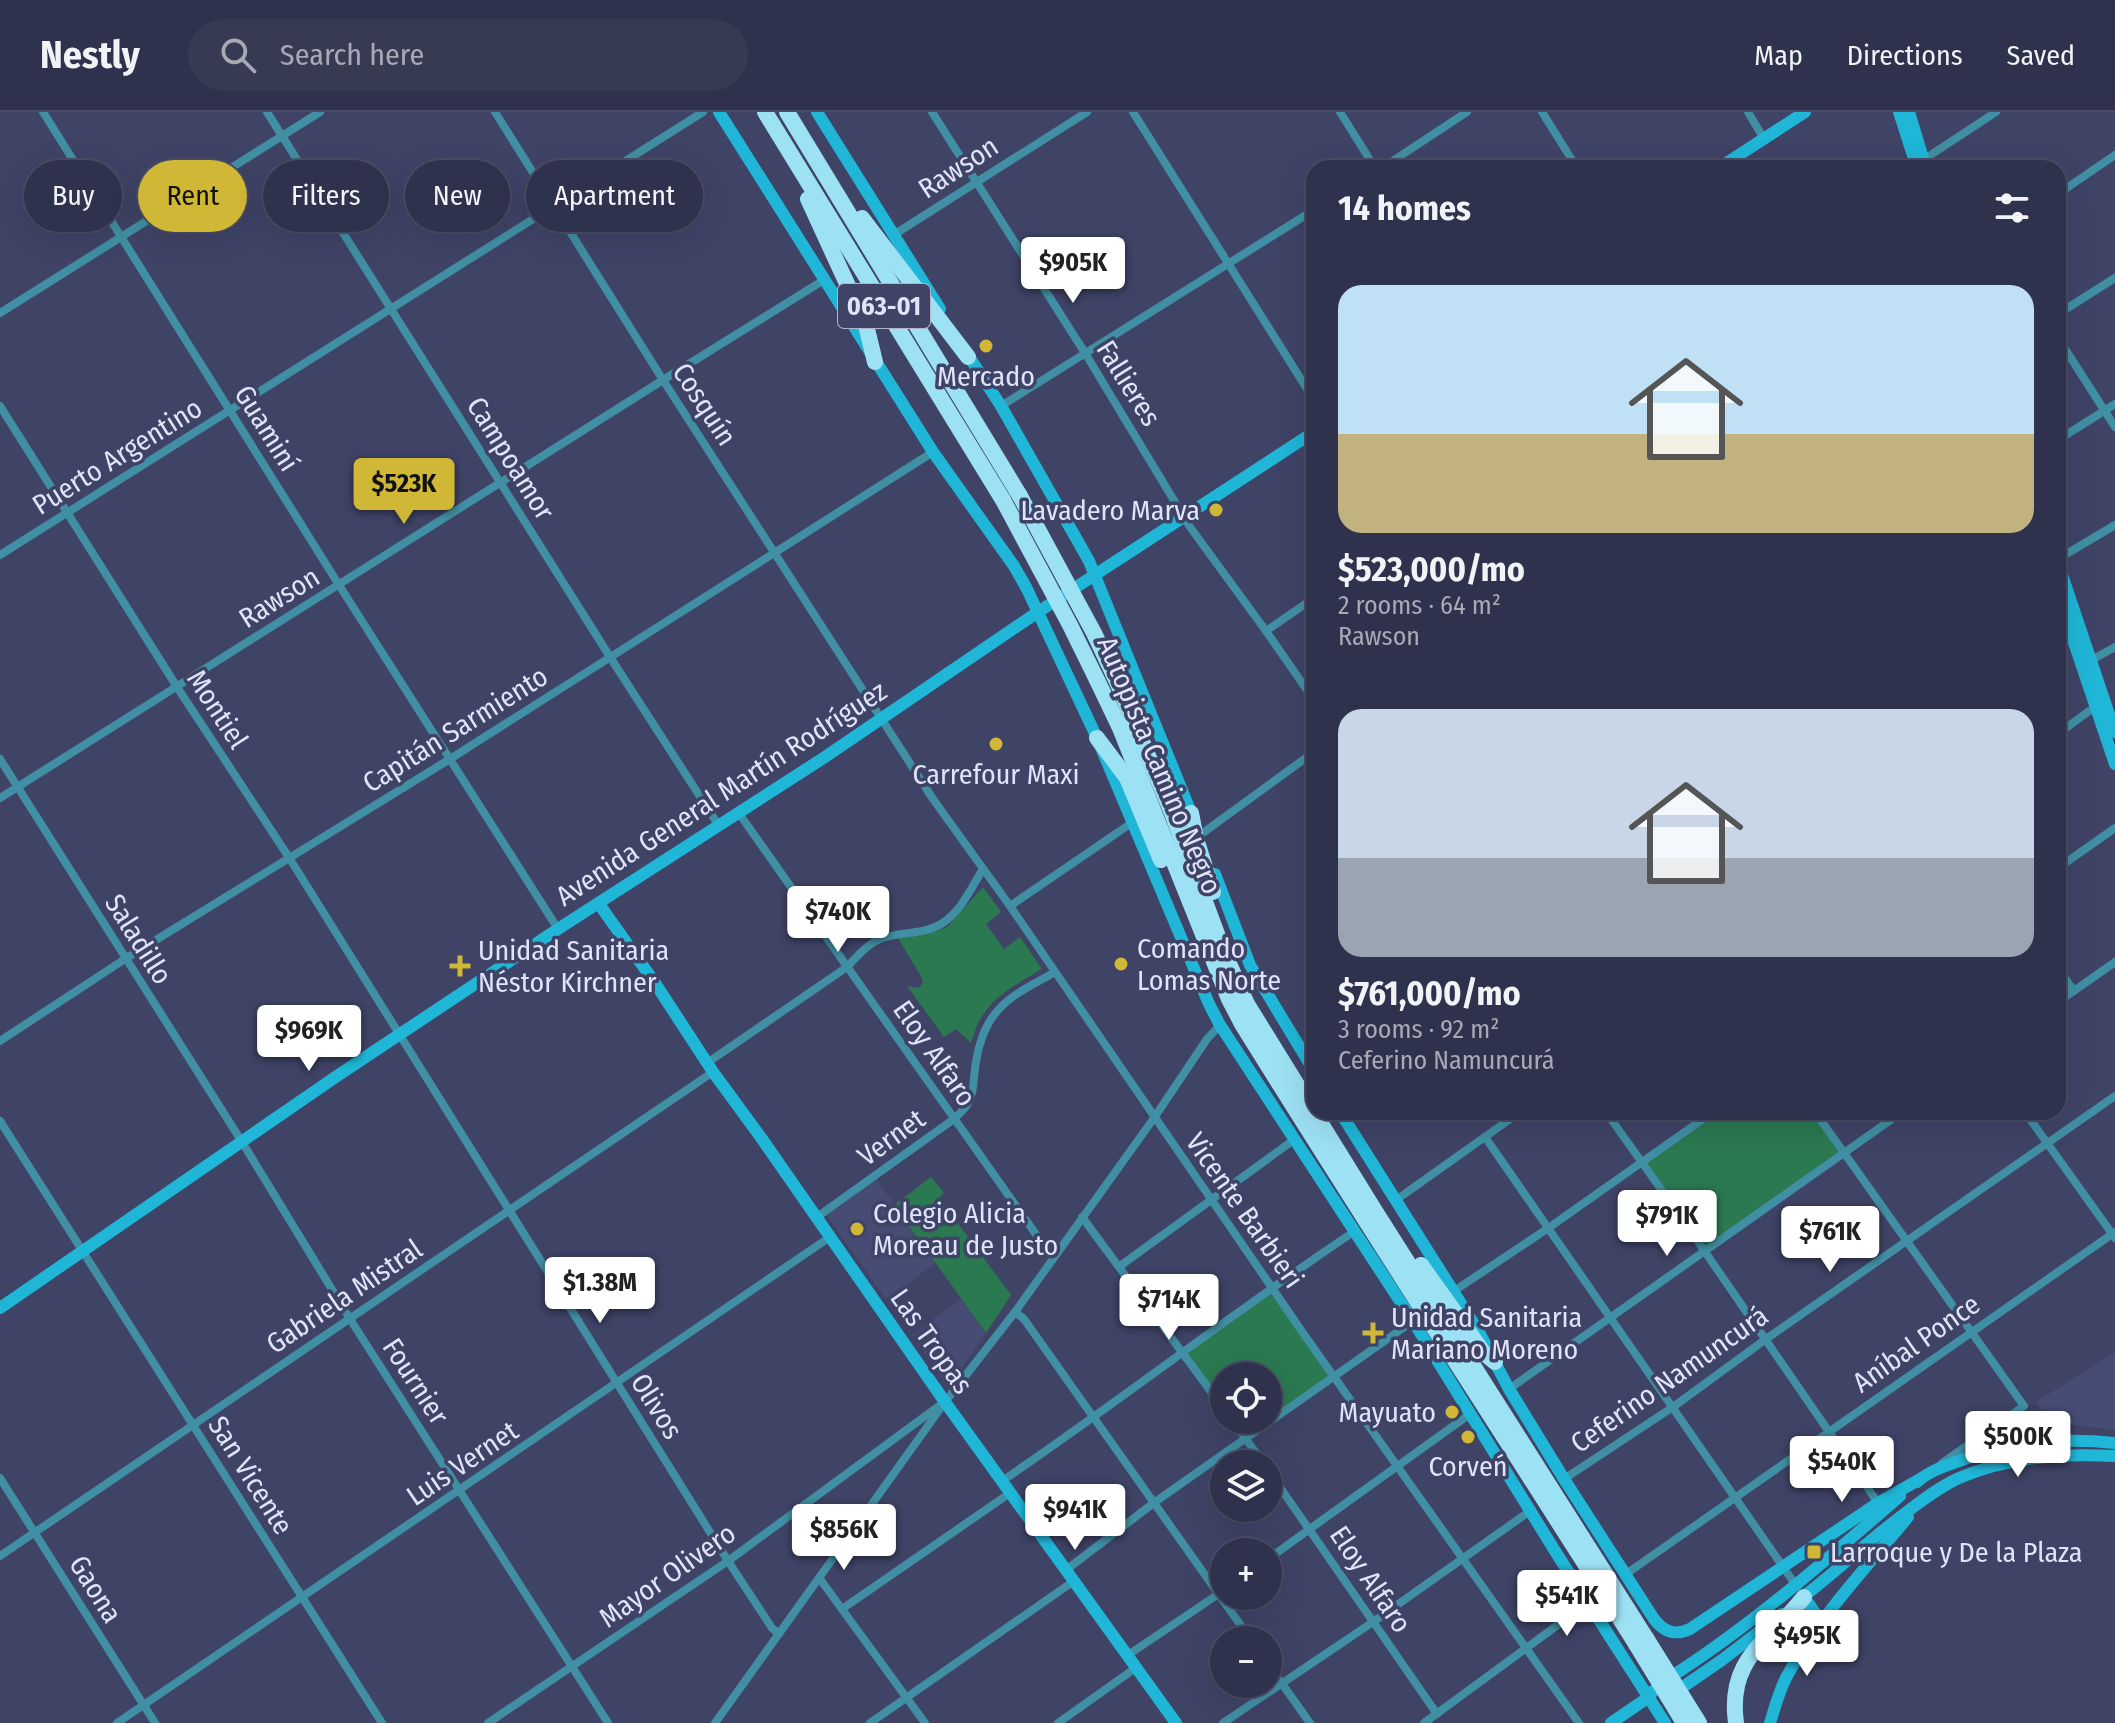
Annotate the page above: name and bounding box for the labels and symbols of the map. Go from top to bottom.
street label: Rawson [912,130,1004,205]
pin: $905K [1017,237,1129,305]
road number: 063-01 [838,284,930,328]
street label: Fallieres [1090,334,1168,432]
marker: Mercado [977,337,995,355]
street label: Cosquín [666,357,743,452]
place label: Mercado [937,360,1035,393]
street label: Guaminí [227,379,306,477]
street label: Puerto Argentino [27,391,208,522]
street label: Campoamor [460,391,561,526]
pin: $523K [348,458,460,526]
place label: Lavadero Marva [1020,494,1200,527]
marker: Lavadero Marva [1207,501,1225,519]
street label: Rawson [233,560,325,635]
street label: Autopista Camino Negro [1090,632,1229,899]
street label: Capitán Sarmiento [357,659,554,799]
street label: Montiel [180,664,255,755]
street label: Avenida General Martín Rodríguez [550,674,893,913]
marker: Carrefour Maxi [987,735,1005,753]
place label: Carrefour Maxi [912,758,1080,791]
pin: $740K [782,886,894,954]
street label: Saladillo [98,888,179,990]
place label: Comando Lomas Norte [1137,932,1281,997]
place label: Unidad Sanitaria Néstor Kirchner [478,934,669,999]
marker: Unidad Sanitaria Néstor Kirchner [449,955,471,977]
marker: Comando Lomas Norte [1112,955,1130,973]
street label: Eloy Alfaro [886,994,983,1112]
pin: $969K [253,1005,365,1073]
street label: Vernet [851,1102,932,1173]
street label: Vicente Barbieri [1179,1126,1310,1294]
pin: $791K [1611,1190,1723,1258]
place label: Colegio Alicia Moreau de Justo [873,1197,1058,1262]
pin: $761K [1774,1206,1886,1274]
marker: Colegio Alicia Moreau de Justo [848,1220,866,1238]
street label: Gabriela Mistral [260,1232,428,1361]
pin: $1.38M [535,1257,665,1325]
pin: $714K [1113,1274,1225,1342]
street label: Las Tropas [884,1283,980,1400]
street label: Aníbal Ponce [1846,1288,1986,1399]
street label: Ceferino Namuncurá [1564,1299,1774,1460]
place label: Unidad Sanitaria Mariano Moreno [1391,1301,1582,1366]
marker: Unidad Sanitaria Mariano Moreno [1362,1322,1384,1344]
street label: Fournier [376,1332,456,1431]
street label: Olivos [624,1367,689,1445]
place label: Mayuato [1338,1396,1436,1429]
marker: Mayuato [1443,1403,1461,1421]
street label: San Vicente [201,1410,300,1540]
pin: $500K [1962,1411,2074,1479]
street label: Luis Vernet [400,1414,525,1513]
marker: Corveń [1459,1428,1477,1446]
pin: $540K [1786,1436,1898,1504]
place label: Corveń [1428,1450,1508,1483]
pin: $941K [1019,1484,1131,1552]
pin: $856K [788,1504,900,1572]
street label: Mayor Olivero [593,1516,742,1634]
street label: Eloy Alfaro [1323,1520,1418,1639]
place label: Larroque y De la Plaza [1830,1536,2083,1569]
marker: Larroque y De la Plaza [1805,1543,1823,1561]
street label: Gaona [62,1550,129,1629]
pin: $541K [1511,1570,1623,1638]
pin: $495K [1751,1610,1863,1678]

